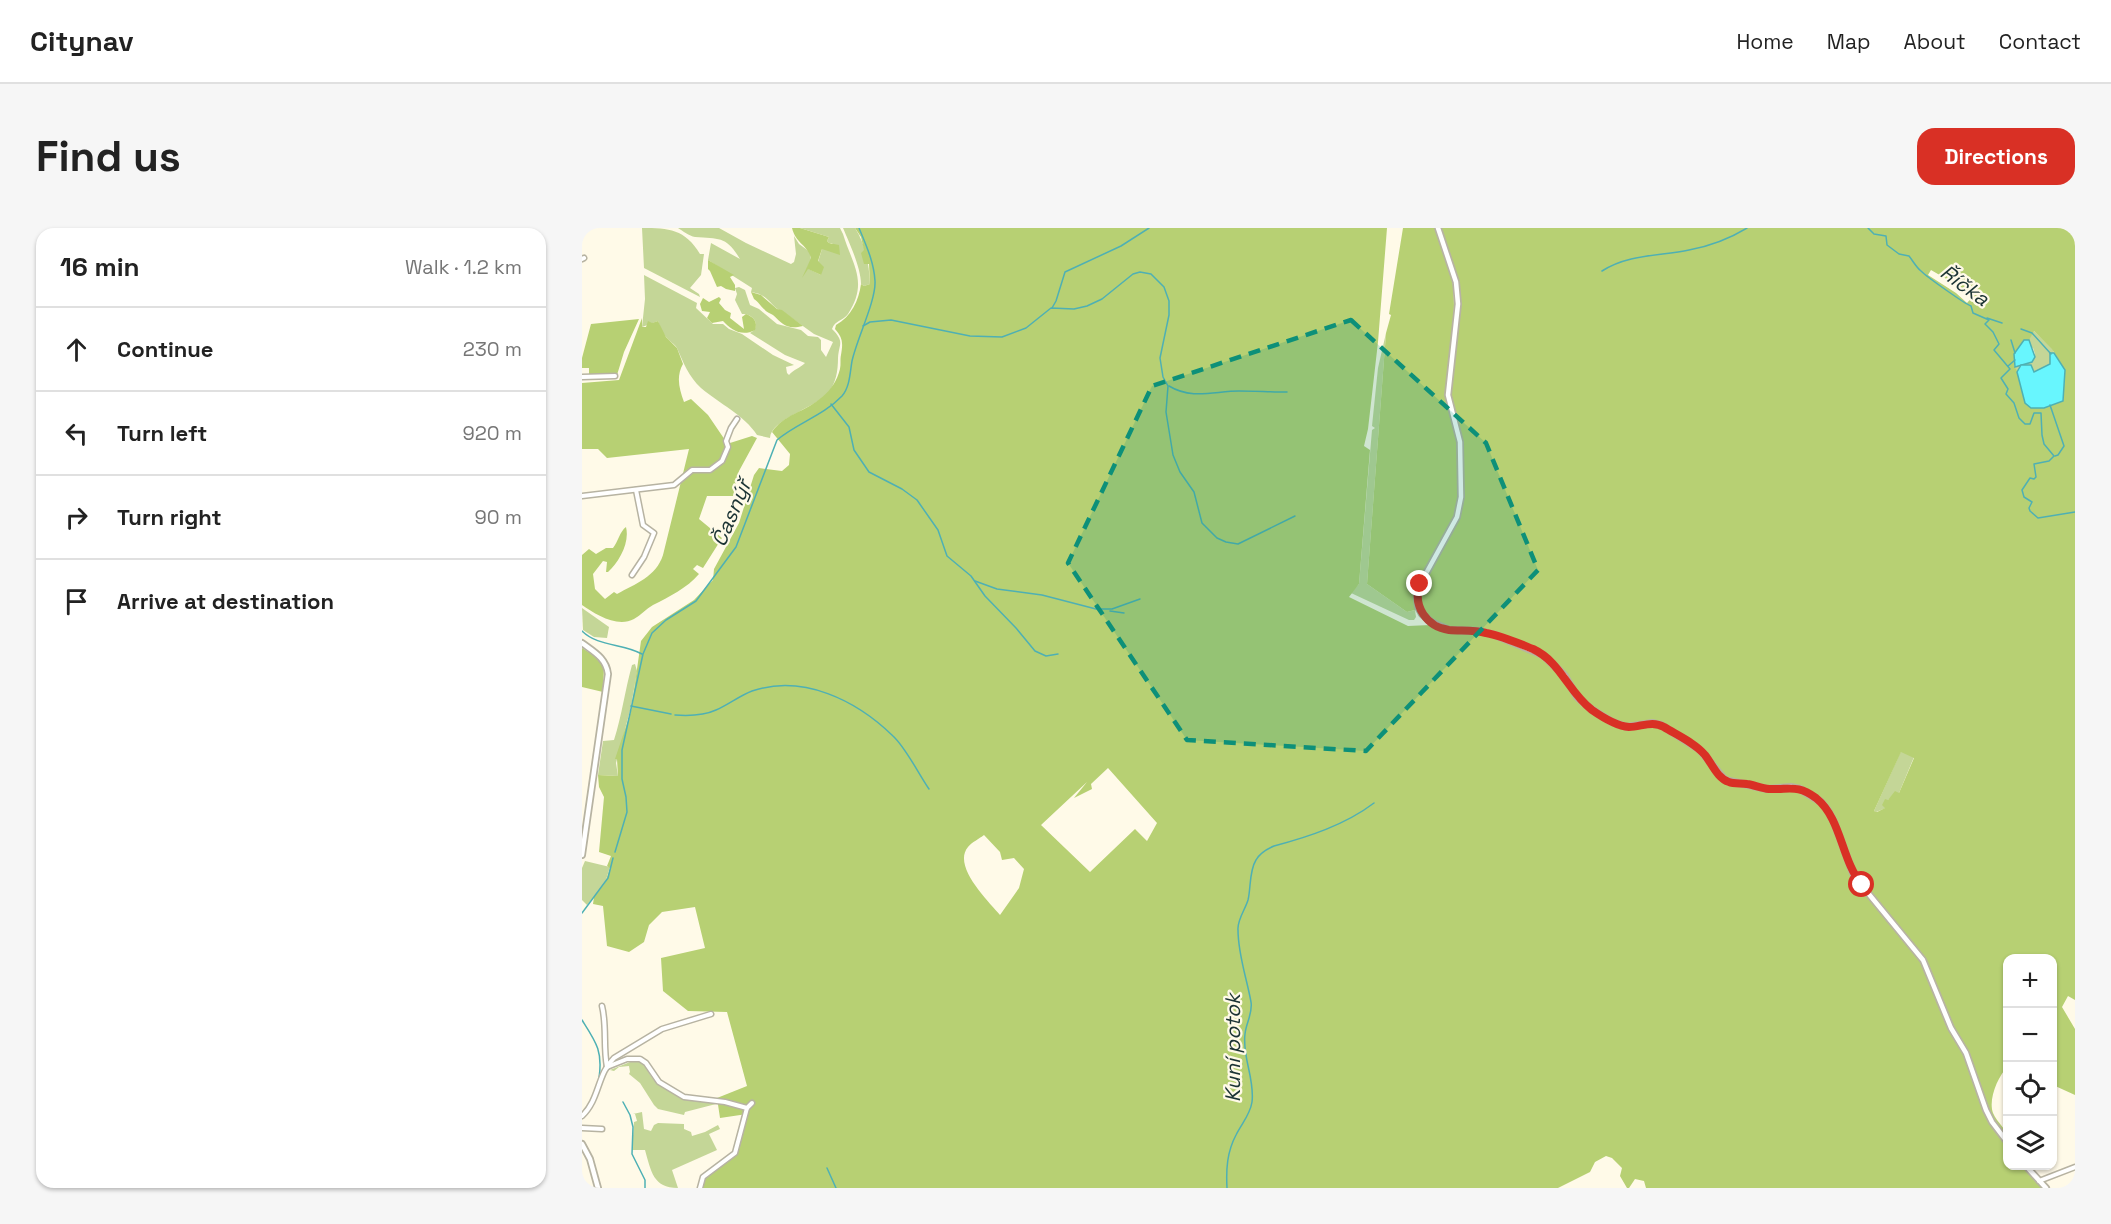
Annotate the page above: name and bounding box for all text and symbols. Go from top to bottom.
text: Citynav [30,23,134,59]
text: Home [1736,28,1794,55]
text: Map [1827,28,1871,55]
text: About [1904,28,1966,55]
text: Contact [1999,28,2081,55]
button: Directions [1917,128,2075,185]
text: Find us [36,130,181,183]
text: 16 min [60,250,140,284]
text: Walk · 1.2 km [405,254,522,280]
water label: Říčka [1935,258,1996,312]
icon: ahead [60,333,93,366]
text: Continue [117,335,213,363]
text: 230 m [463,336,522,362]
icon: left [60,417,93,450]
text: Turn left [117,419,207,447]
text: 920 m [463,420,522,446]
water label: Časnýř [705,472,759,550]
icon: right [60,501,93,534]
text: Turn right [117,503,222,531]
text: 90 m [475,504,522,530]
route end [1406,570,1432,596]
icon: arrive [60,585,93,618]
text: Arrive at destination [117,587,334,615]
route start [1848,871,1874,897]
map controls [2003,954,2057,1170]
button: + [2003,954,2057,1008]
water label: Kuní potok [1219,991,1246,1102]
button: − [2003,1008,2057,1062]
button: locate [2003,1062,2057,1116]
button: layers [2003,1116,2057,1170]

